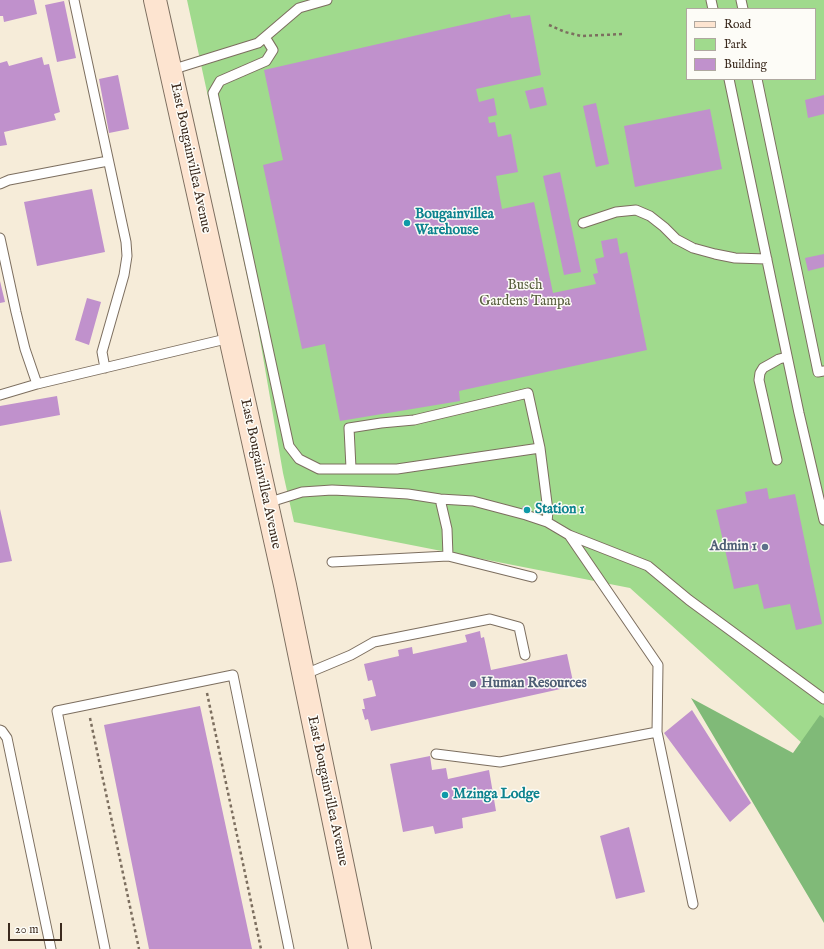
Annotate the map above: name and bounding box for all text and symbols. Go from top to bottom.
legend [686,8,816,80]
text: Road [724,17,751,32]
text: Park [724,37,747,52]
text: Building [724,57,767,72]
street label: East Bougainvillea Avenue [166,81,214,235]
place label: Bougainvillea Warehouse [415,207,494,240]
marker: Bougainvillea Warehouse [402,218,412,228]
park label: Busch Gardens Tampa [479,278,571,310]
street label: East Bougainvillea Avenue [236,397,284,551]
place label: Station 1 [535,502,585,518]
marker: Station 1 [522,505,532,515]
place label: Admin 1 [710,539,757,555]
marker: Admin 1 [760,542,770,552]
place label: Human Resources [481,676,587,692]
marker: Human Resources [468,679,478,689]
street label: East Bougainvillea Avenue [303,714,351,868]
place label: Mzinga Lodge [453,787,540,803]
marker: Mzinga Lodge [440,790,450,800]
scale bar [10,915,64,941]
text: 20 m [15,922,38,937]

